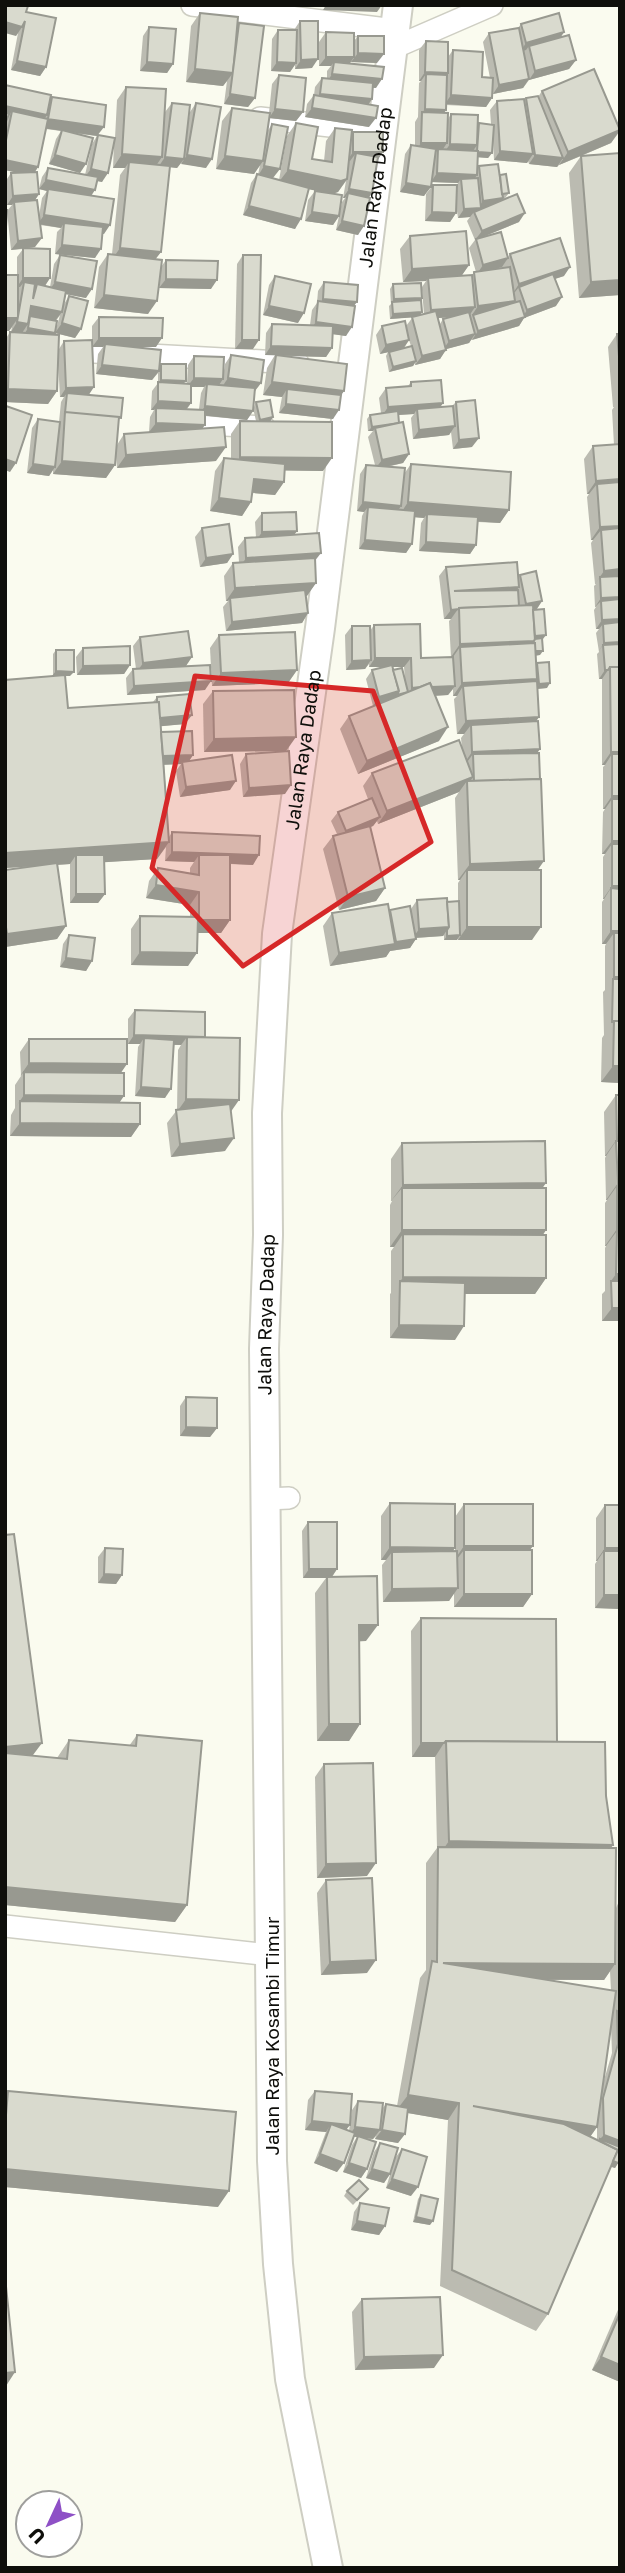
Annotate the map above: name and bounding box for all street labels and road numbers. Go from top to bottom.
street label: Jalan Raya Dadap [353,106,396,269]
street label: Jalan Raya Dadap [280,668,325,831]
street label: Jalan Raya Dadap [252,1234,279,1395]
street label: Jalan Raya Kosambi Timur [260,1916,283,2156]

